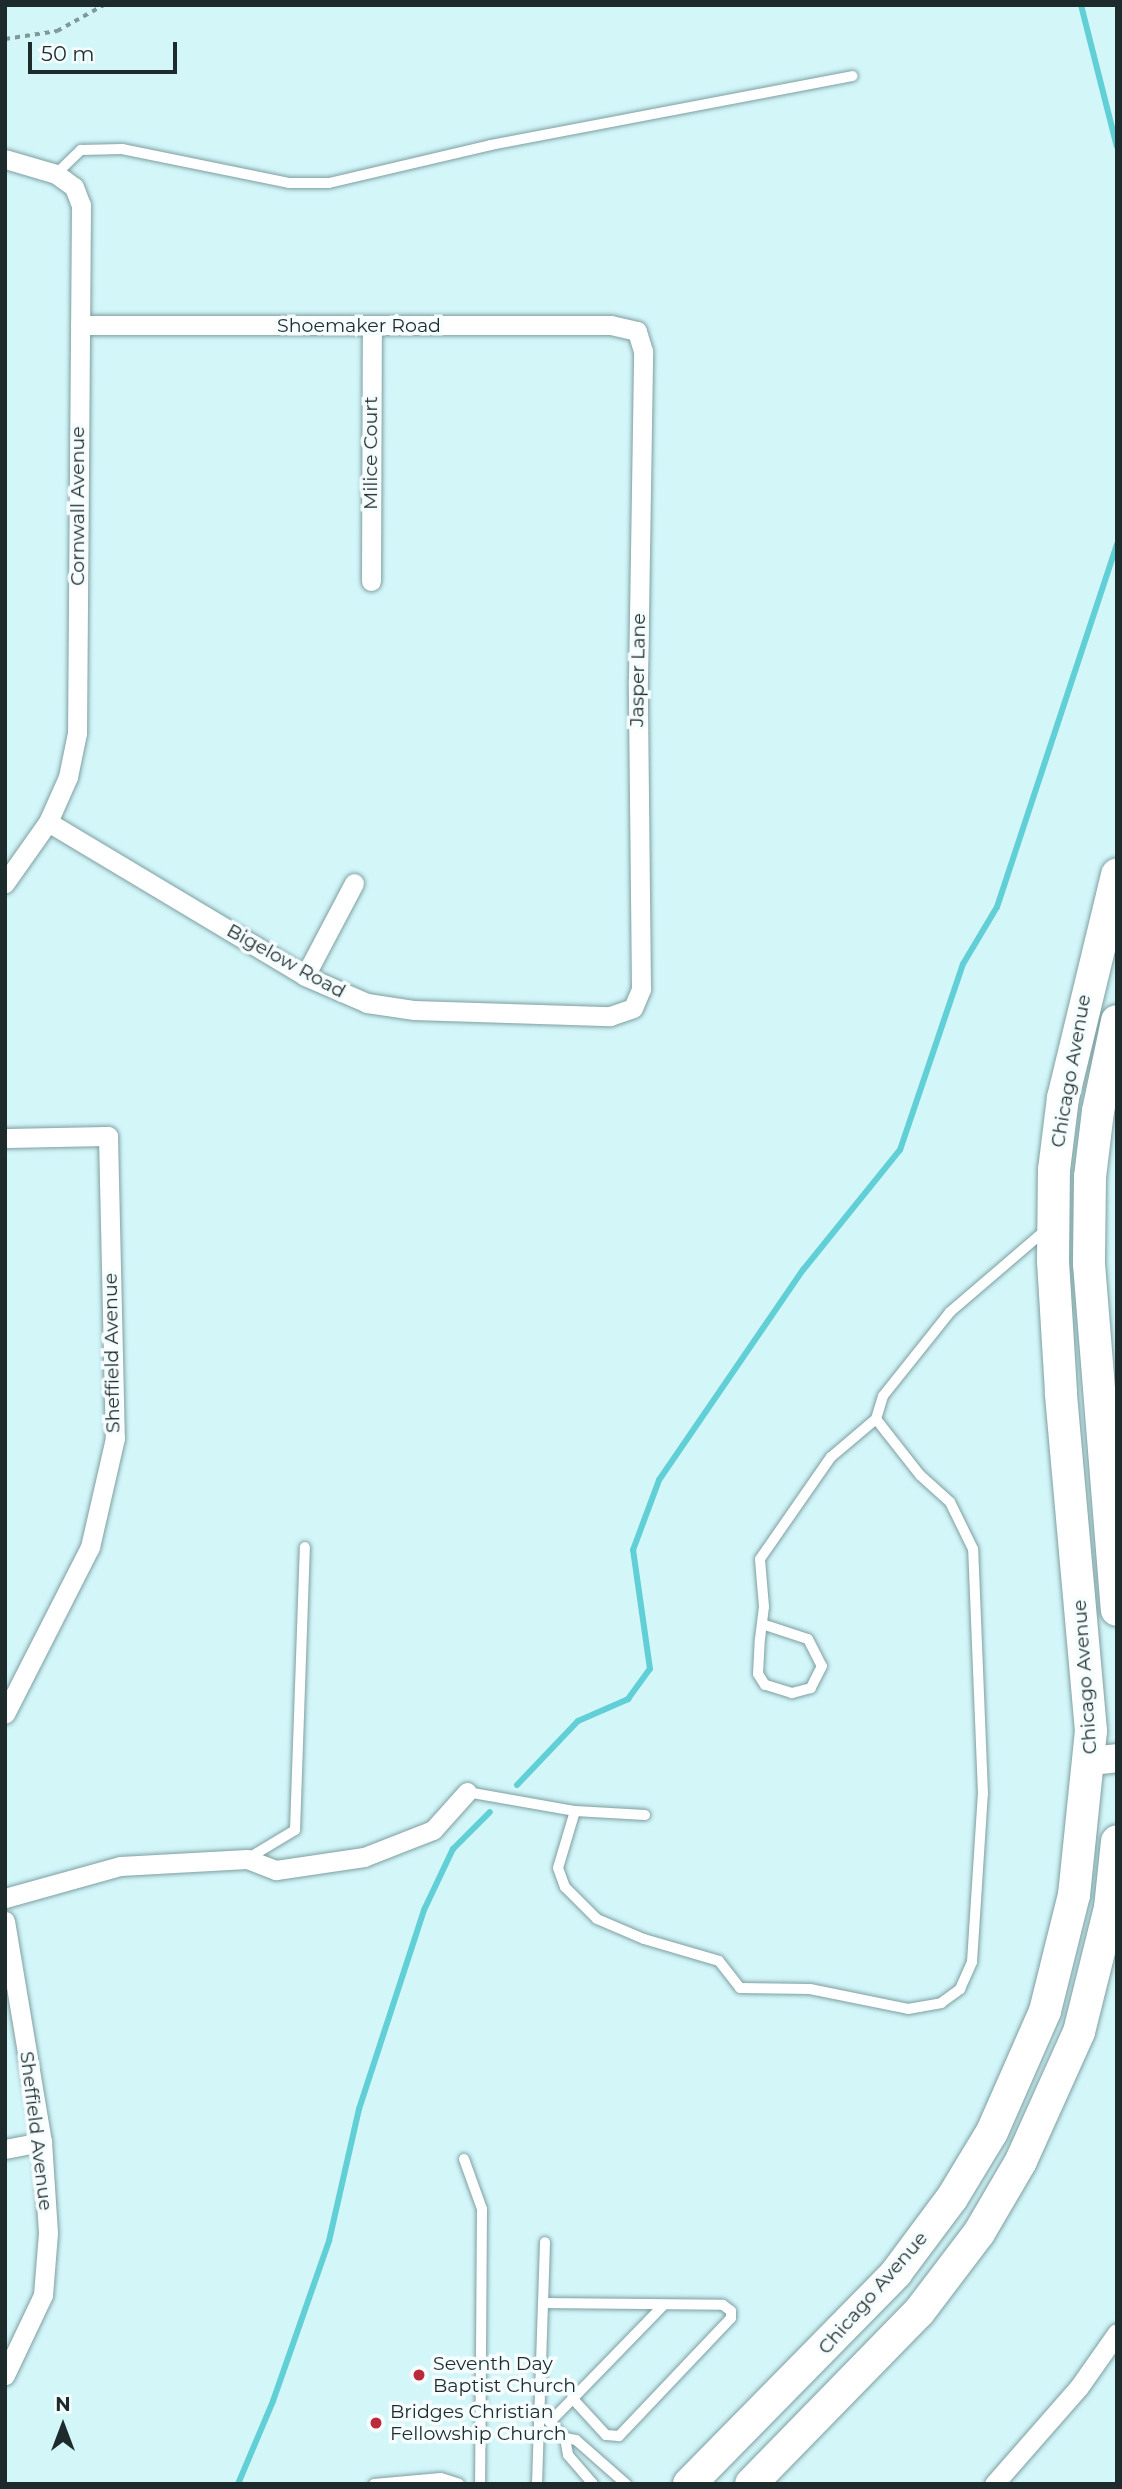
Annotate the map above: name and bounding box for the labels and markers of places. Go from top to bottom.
place label: Seventh Day Baptist Church [433,2353,576,2397]
marker: Seventh Day Baptist Church [411,2367,427,2383]
place label: Bridges Christian Fellowship Church [390,2401,567,2445]
marker: Bridges Christian Fellowship Church [368,2415,384,2431]

